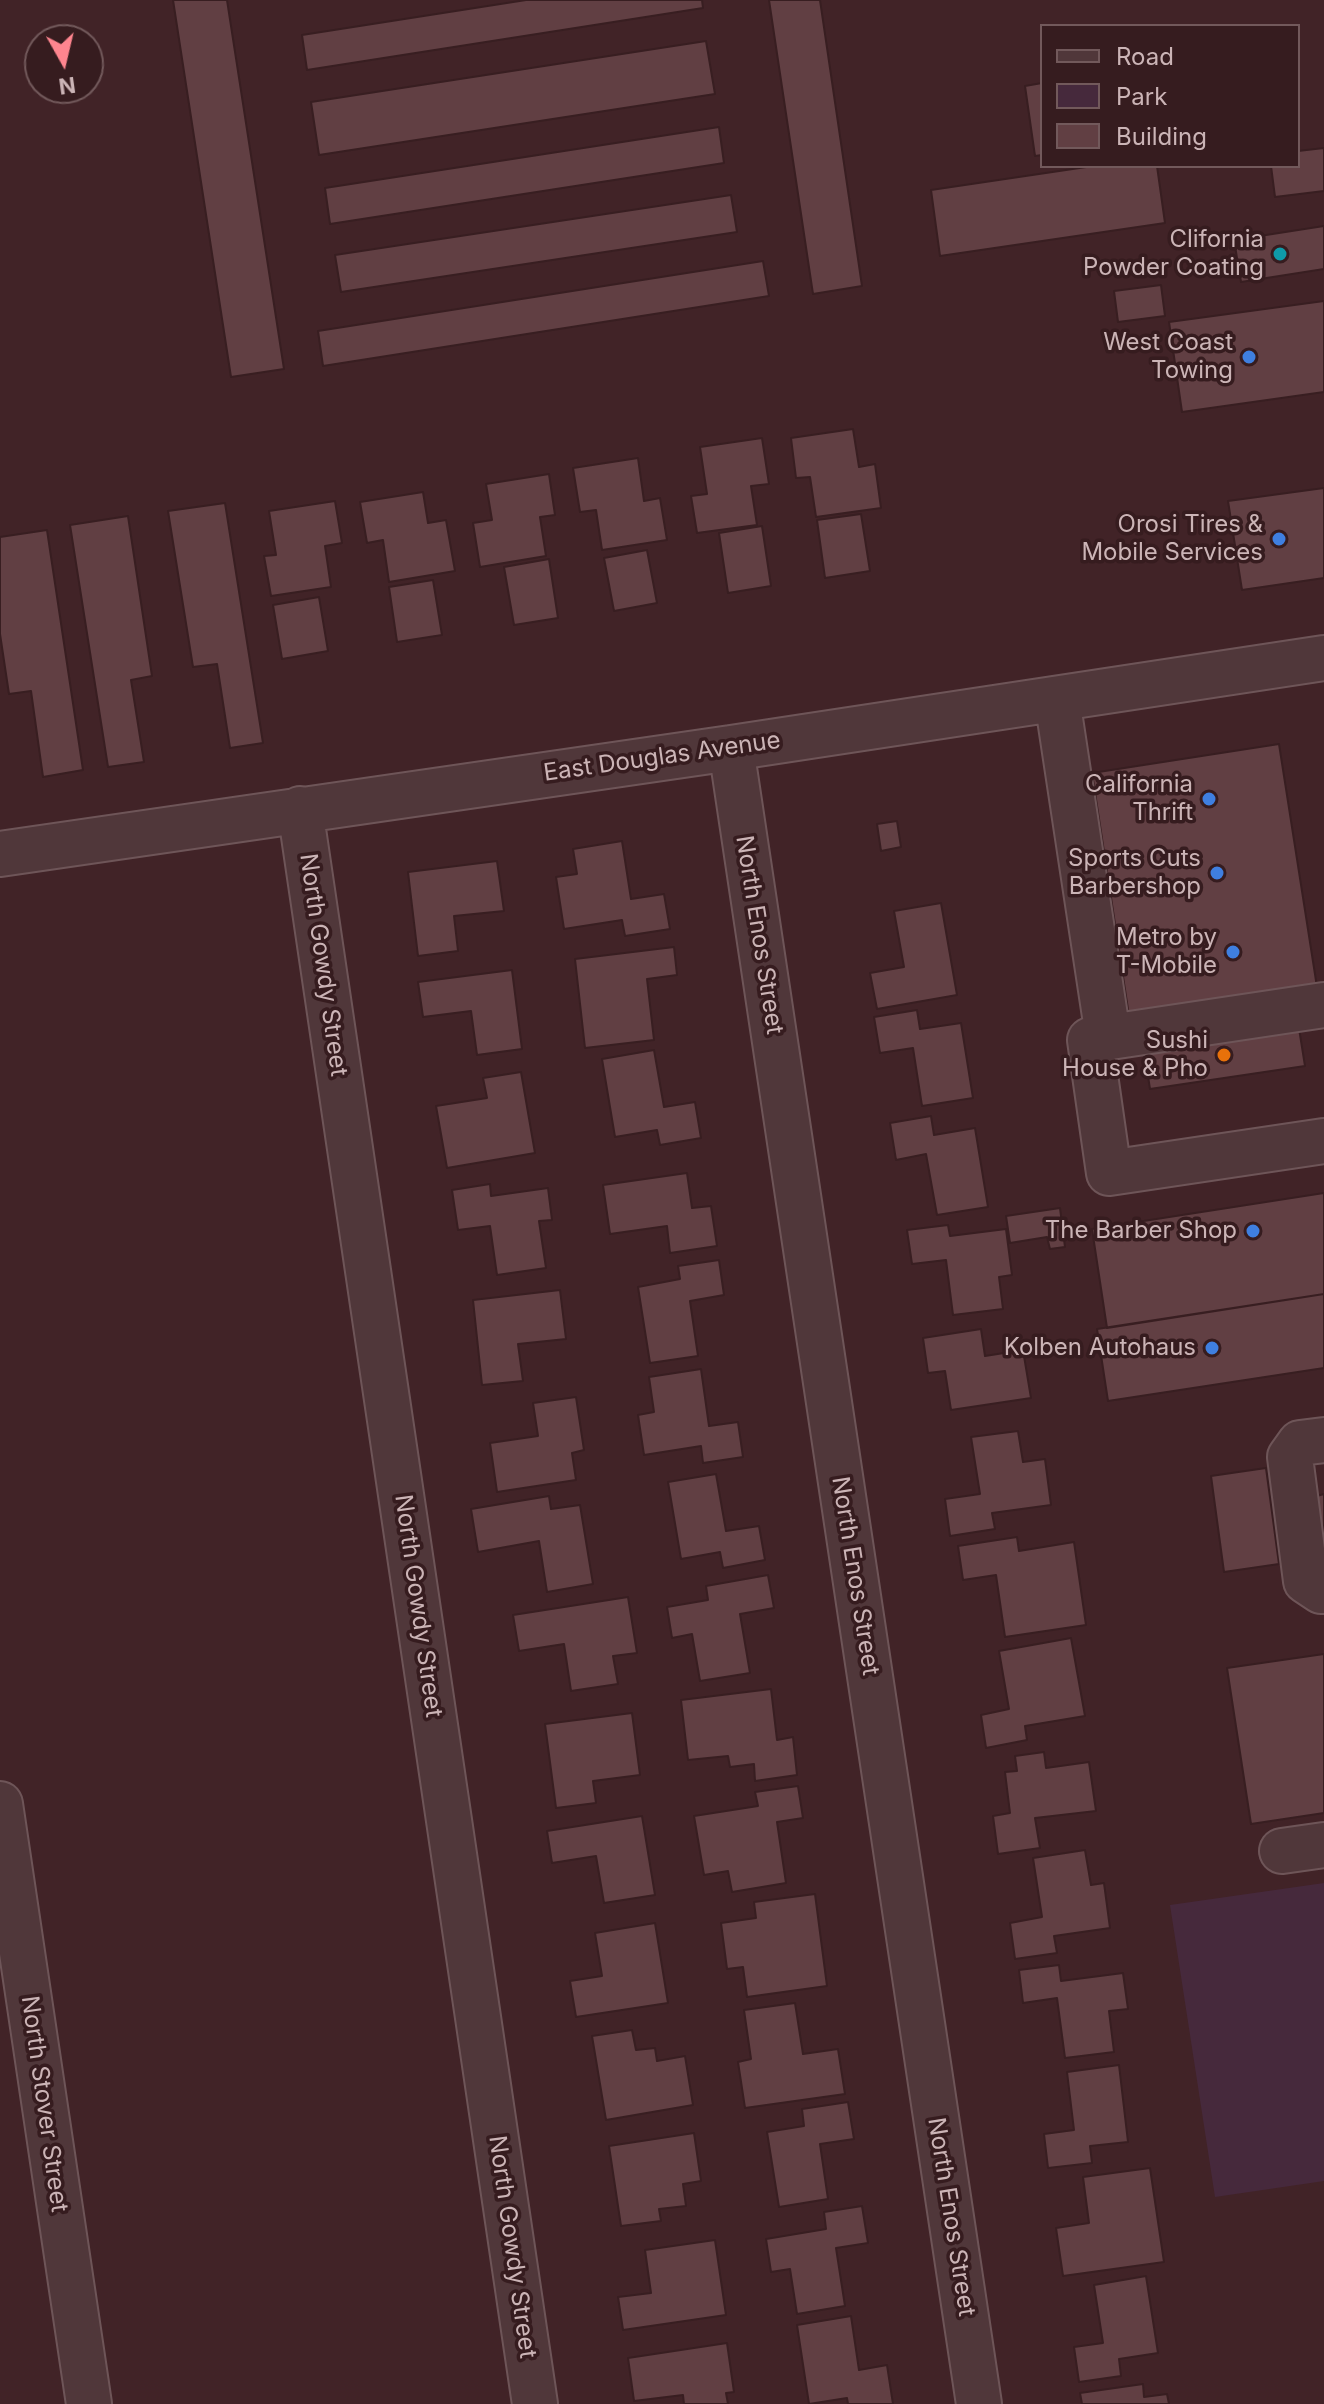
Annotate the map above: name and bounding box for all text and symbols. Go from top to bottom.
north arrow [24,24,104,104]
legend [1040,24,1300,168]
text: Road [1116,42,1174,71]
text: N [57,72,77,100]
text: Park [1116,82,1167,111]
text: Building [1116,122,1207,151]
place label: Clifornia Powder Coating [1083,226,1264,282]
marker: Clifornia Powder Coating [1271,245,1289,263]
place label: West Coast Towing [1103,329,1233,385]
marker: West Coast Towing [1240,348,1258,366]
place label: Orosi Tires & Mobile Services [1081,511,1263,567]
marker: Orosi Tires & Mobile Services [1270,530,1288,548]
street label: East Douglas Avenue [542,726,782,788]
place label: California Thrift [1085,771,1193,827]
marker: California Thrift [1200,790,1218,808]
street label: North Enos Street [729,834,789,1036]
place label: Sports Cuts Barbershop [1068,845,1201,901]
street label: North Gowdy Street [293,852,353,1078]
marker: Sports Cuts Barbershop [1208,864,1226,882]
place label: Metro by T-Mobile [1116,924,1217,980]
marker: Metro by T-Mobile [1224,943,1242,961]
place label: Sushi House & Pho [1062,1027,1208,1083]
marker: Sushi House & Pho [1215,1046,1233,1064]
place label: The Barber Shop [1045,1217,1237,1245]
marker: The Barber Shop [1244,1222,1262,1240]
place label: Kolben Autohaus [1004,1334,1196,1362]
marker: Kolben Autohaus [1203,1339,1221,1357]
street label: North Enos Street [825,1475,885,1677]
street label: North Gowdy Street [388,1493,448,1719]
street label: North Stover Street [15,1994,73,2214]
street label: North Enos Street [921,2116,981,2318]
street label: North Gowdy Street [482,2134,542,2360]

